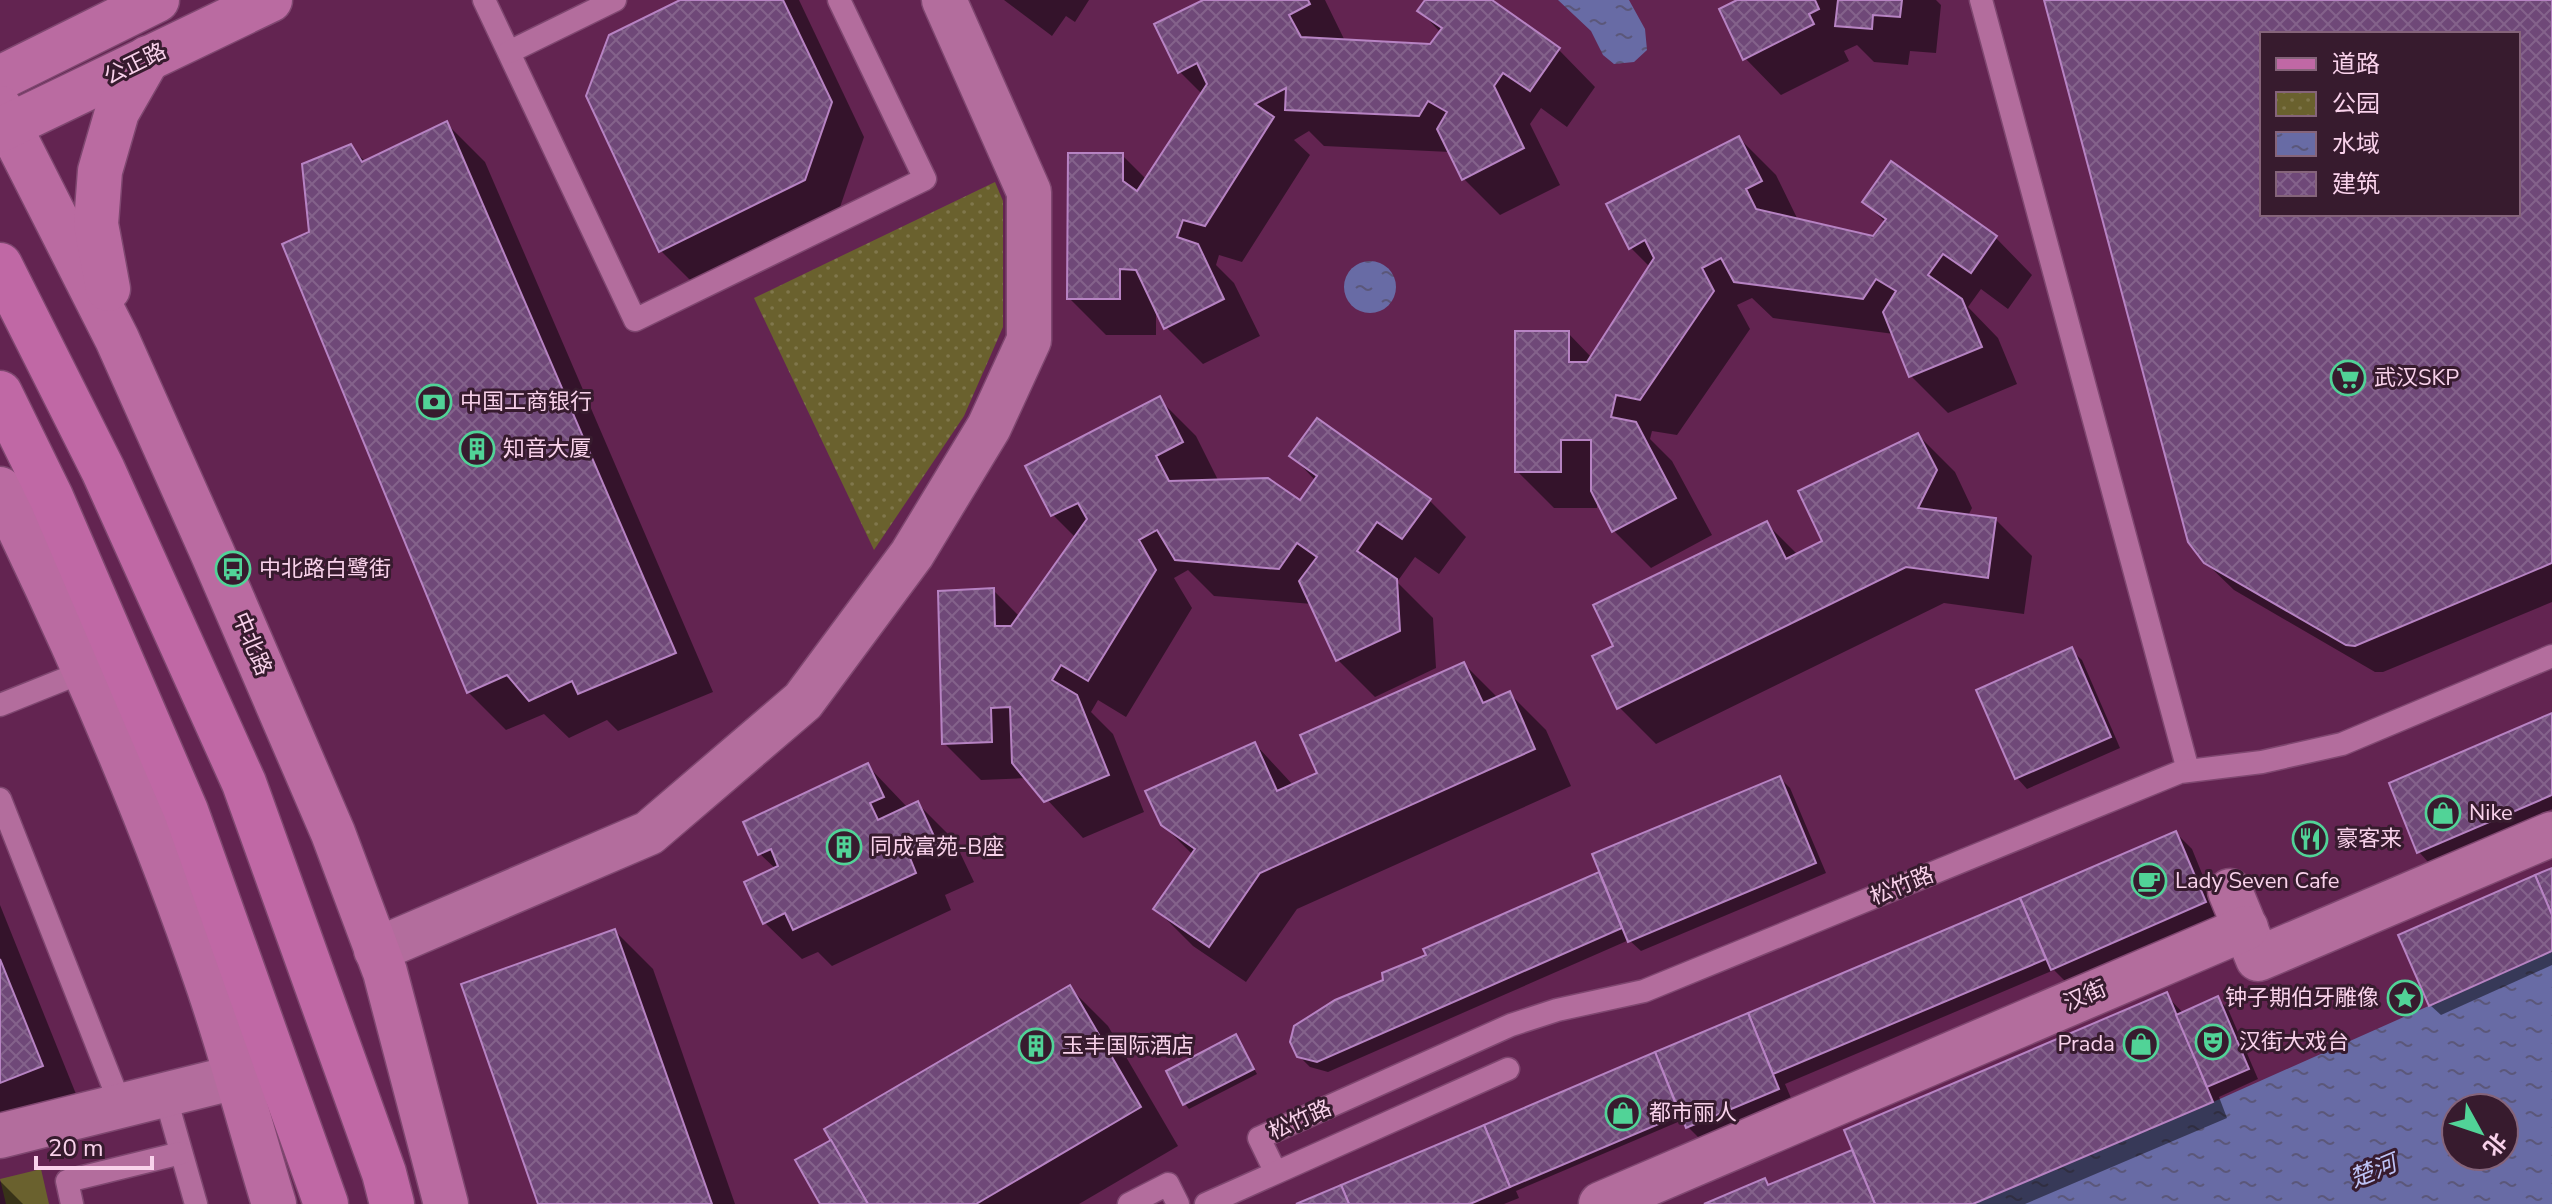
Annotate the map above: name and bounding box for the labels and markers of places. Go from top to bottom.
supermarket icon: 武汉SKP [2329,359,2367,397]
place label: 武汉SKP [2374,363,2459,393]
bank icon: 中国工商银行 [415,383,453,421]
place label: 中国工商银行 [460,387,592,417]
building icon: 知音大厦 [458,430,496,468]
place label: 知音大厦 [503,434,591,464]
bus stop icon: 中北路白鹭街 [214,550,252,588]
place label: 中北路白鹭街 [259,554,391,584]
shop icon: Nike [2424,794,2462,832]
place label: Nike [2469,798,2513,828]
restaurant icon: 豪客来 [2291,820,2329,858]
place label: 豪客来 [2336,824,2402,854]
building icon: 同成富苑-B座 [825,828,863,866]
place label: 同成富苑-B座 [870,832,1004,862]
cafe icon: Lady Seven Cafe [2130,862,2168,900]
place label: Lady Seven Cafe [2175,866,2339,896]
place icon: 钟子期伯牙雕像 [2386,979,2424,1017]
place label: 钟子期伯牙雕像 [2225,983,2379,1013]
theatre icon: 汉街大戏台 [2194,1023,2232,1061]
shop icon: Prada [2122,1025,2160,1063]
building icon: 玉丰国际酒店 [1017,1027,1055,1065]
place label: 汉街大戏台 [2239,1027,2349,1057]
place label: Prada [2057,1029,2115,1059]
place label: 玉丰国际酒店 [1062,1031,1194,1061]
shop icon: 都市丽人 [1604,1094,1642,1132]
place label: 都市丽人 [1649,1098,1737,1128]

